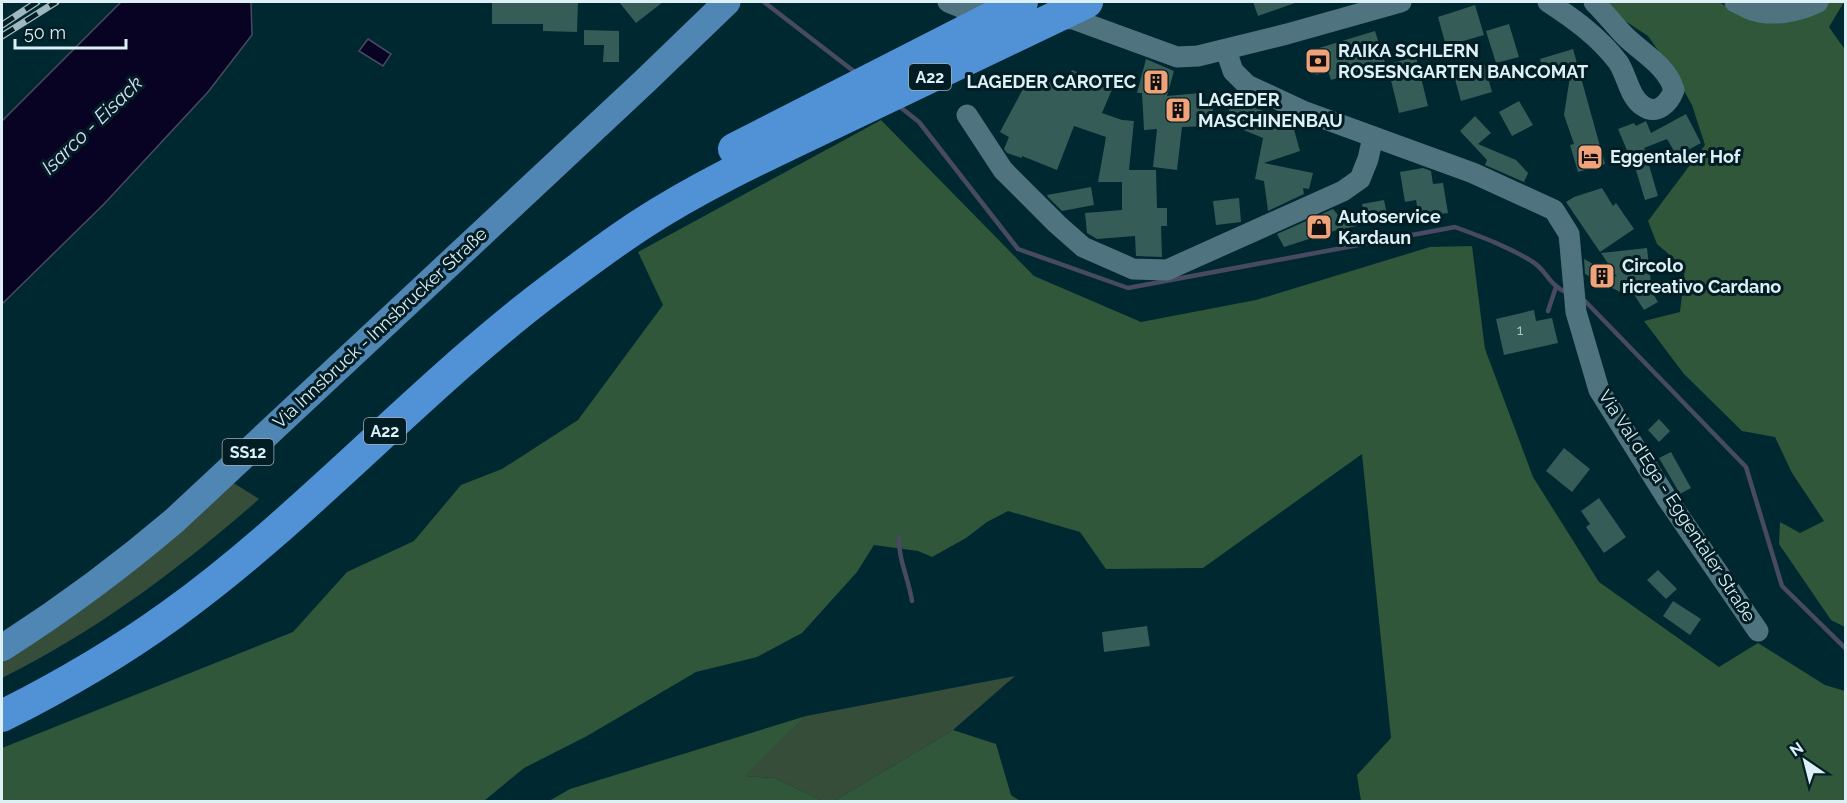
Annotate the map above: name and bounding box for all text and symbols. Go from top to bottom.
scale bar [15,12,126,50]
text: 50 m [24,22,66,43]
place label: RAIKA SCHLERN ROSESNGARTEN BANCOMAT [1338,40,1588,82]
bank icon: RAIKA SCHLERN ROSESNGARTEN BANCOMAT [1303,46,1333,76]
road number: A22 [909,64,951,90]
building icon: LAGEDER CAROTEC [1141,67,1171,97]
water label: Isarco - Eisack [36,71,148,179]
place label: LAGEDER CAROTEC [966,71,1136,92]
place label: LAGEDER MASCHINENBAU [1198,89,1343,131]
building icon: LAGEDER MASCHINENBAU [1163,95,1193,125]
hotel icon: Eggentaler Hof [1575,142,1605,172]
place label: Eggentaler Hof [1610,146,1742,167]
place label: Autoservice Kardaun [1338,206,1441,248]
shop icon: Autoservice Kardaun [1304,212,1334,242]
street label: Via Innsbruck - Innsbrucker Straße [268,223,491,432]
place label: Circolo ricreativo Cardano [1622,255,1781,297]
building icon: Circolo ricreativo Cardano [1587,261,1617,291]
house number: 1 [1517,321,1524,339]
street label: Via Val d'Ega - Eggentaler Straße [1594,386,1761,626]
road number: A22 [364,418,406,444]
road number: SS12 [222,439,274,465]
north arrow [1775,731,1835,791]
text: N [1786,738,1807,760]

